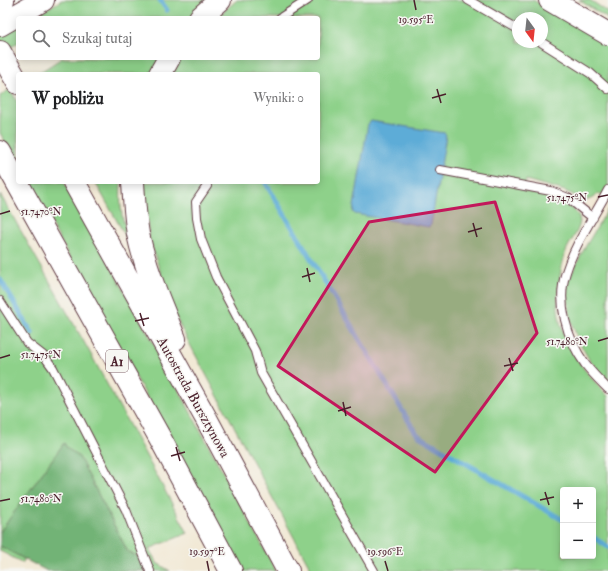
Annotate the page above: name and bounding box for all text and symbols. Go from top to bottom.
north arrow [512,12,548,48]
text: 19.595°E [398,14,434,26]
search box [16,16,320,60]
icon: search [30,27,52,49]
text: Szukaj tutaj [62,29,132,48]
text: W pobliżu [32,88,104,109]
text: Wyniki: 0 [253,90,304,106]
text: 51.7475°N [547,192,587,204]
text: 51.7470°N [20,206,62,218]
street label: Autostrada Bursztynowa [152,333,234,461]
text: 51.7480°N [546,336,588,348]
text: 51.7475°N [21,349,61,361]
road number: A1 [106,350,128,372]
map controls [560,487,596,559]
button: + [560,487,596,523]
text: 51.7480°N [20,493,62,505]
button: − [560,523,596,559]
text: 19.597°E [189,546,225,558]
text: 19.596°E [367,546,403,558]

